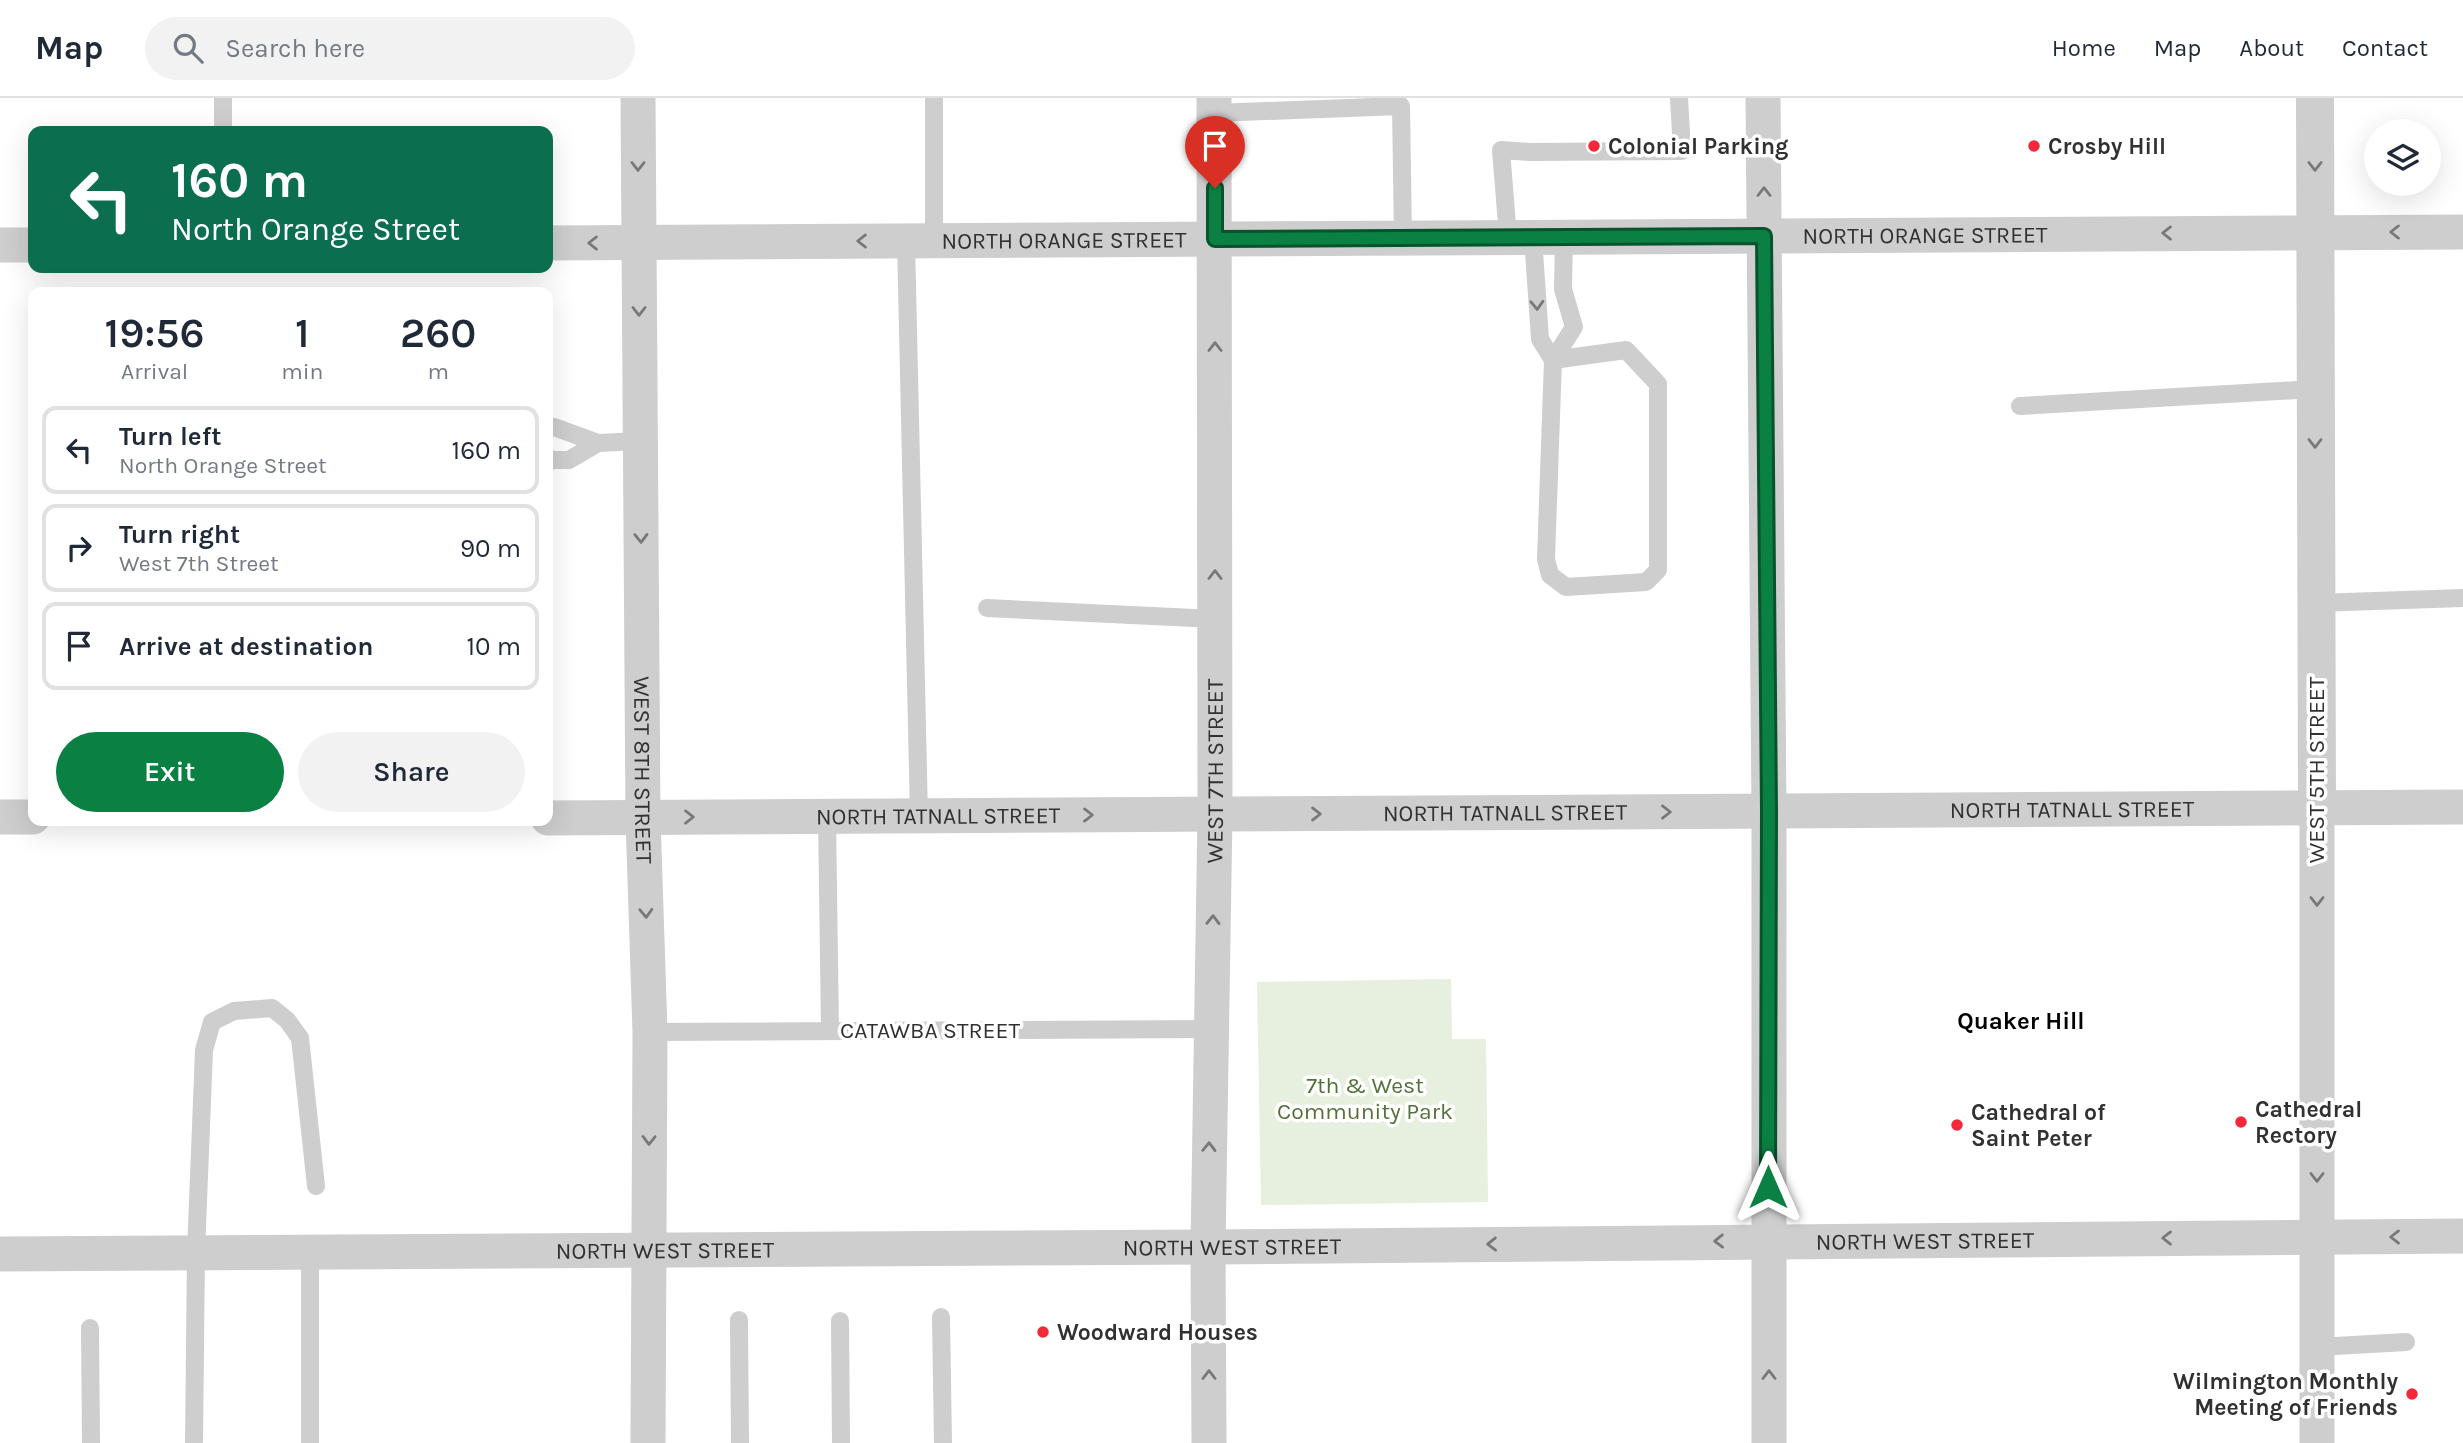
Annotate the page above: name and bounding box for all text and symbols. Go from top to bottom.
search box [145,17,635,80]
text: Map [35,29,103,67]
icon: search [169,29,207,67]
text: Search here [225,33,365,64]
text: Home [2052,34,2116,62]
text: Map [2154,34,2201,62]
text: About [2239,34,2304,62]
text: Contact [2342,34,2428,62]
pin [1185,116,1245,188]
map controls [2364,119,2441,196]
button: layers [2364,119,2441,196]
icon: arrive [1196,127,1234,165]
place label: Colonial Parking [1608,133,1788,160]
place label: Crosby Hill [2048,133,2166,160]
marker: Colonial Parking [1586,138,1602,154]
marker: Crosby Hill [2026,138,2042,154]
text: 160 m [171,152,308,209]
icon: left [56,154,147,245]
one-way arrow [630,161,646,172]
one-way arrow [2307,161,2323,172]
one-way arrow [1756,186,1772,197]
text: North Orange Street [171,211,460,248]
street label: NORTH ORANGE STREET [1802,221,2048,249]
one-way arrow [2389,224,2400,240]
one-way arrow [2162,225,2172,241]
street label: NORTH ORANGE STREET [941,226,1187,254]
one-way arrow [856,233,867,249]
one-way arrow [587,235,598,250]
one-way arrow [1530,300,1545,311]
one-way arrow [631,305,646,316]
text: 19:56 [105,308,205,358]
text: 1 [295,308,310,358]
text: 260 [400,308,476,358]
one-way arrow [1207,341,1223,352]
text: Arrival [121,358,188,385]
text: min [281,358,324,385]
text: m [427,358,449,385]
text: Turn left [119,421,221,452]
icon: left [60,431,98,469]
text: 160 m [452,435,521,466]
one-way arrow [2307,438,2323,448]
text: North Orange Street [119,452,327,479]
text: Turn right [119,519,240,550]
icon: right [60,529,98,567]
text: 90 m [460,533,521,564]
one-way arrow [633,533,648,544]
text: West 7th Street [119,550,279,577]
one-way arrow [1207,569,1223,579]
icon: arrive [60,627,98,665]
text: Arrive at destination [119,631,373,662]
text: 10 m [466,631,521,662]
street label: WEST 8TH STREET [629,676,658,865]
street label: WEST 5TH STREET [2303,676,2330,863]
street label: WEST 7TH STREET [1201,678,1229,864]
button: Exit [56,732,284,812]
button: Share [298,732,525,812]
street label: NORTH TATNALL STREET [1950,795,2195,823]
street label: NORTH TATNALL STREET [1383,798,1628,827]
street label: NORTH TATNALL STREET [816,802,1061,830]
one-way arrow [1661,804,1672,820]
one-way arrow [1311,806,1322,822]
one-way arrow [1084,807,1094,823]
one-way arrow [685,809,695,825]
one-way arrow [2309,896,2325,907]
one-way arrow [639,907,654,918]
one-way arrow [1205,914,1221,925]
district label: Quaker Hill [1957,1007,2085,1035]
street label: CATAWBA STREET [840,1017,1020,1044]
park label: 7th & West Community Park [1277,1072,1453,1125]
place label: Cathedral Rectory [2255,1096,2362,1149]
place label: Cathedral of Saint Peter [1971,1099,2106,1152]
marker: Cathedral Rectory [2233,1114,2249,1130]
marker: Cathedral of Saint Peter [1949,1117,1965,1133]
one-way arrow [641,1135,657,1146]
one-way arrow [1201,1142,1217,1152]
position arrow [1731,1150,1805,1224]
one-way arrow [2309,1173,2325,1183]
street label: NORTH WEST STREET [1816,1226,2035,1255]
one-way arrow [2389,1229,2400,1245]
one-way arrow [2162,1230,2172,1246]
street label: NORTH WEST STREET [1123,1232,1342,1261]
one-way arrow [1714,1233,1724,1249]
street label: NORTH WEST STREET [556,1236,775,1264]
one-way arrow [1486,1236,1497,1252]
place label: Woodward Houses [1057,1319,1258,1346]
marker: Woodward Houses [1035,1324,1051,1340]
place label: Wilmington Monthly Meeting of Friends [2173,1368,2398,1421]
one-way arrow [1201,1369,1217,1380]
one-way arrow [1761,1369,1777,1380]
marker: Wilmington Monthly Meeting of Friends [2404,1386,2420,1402]

